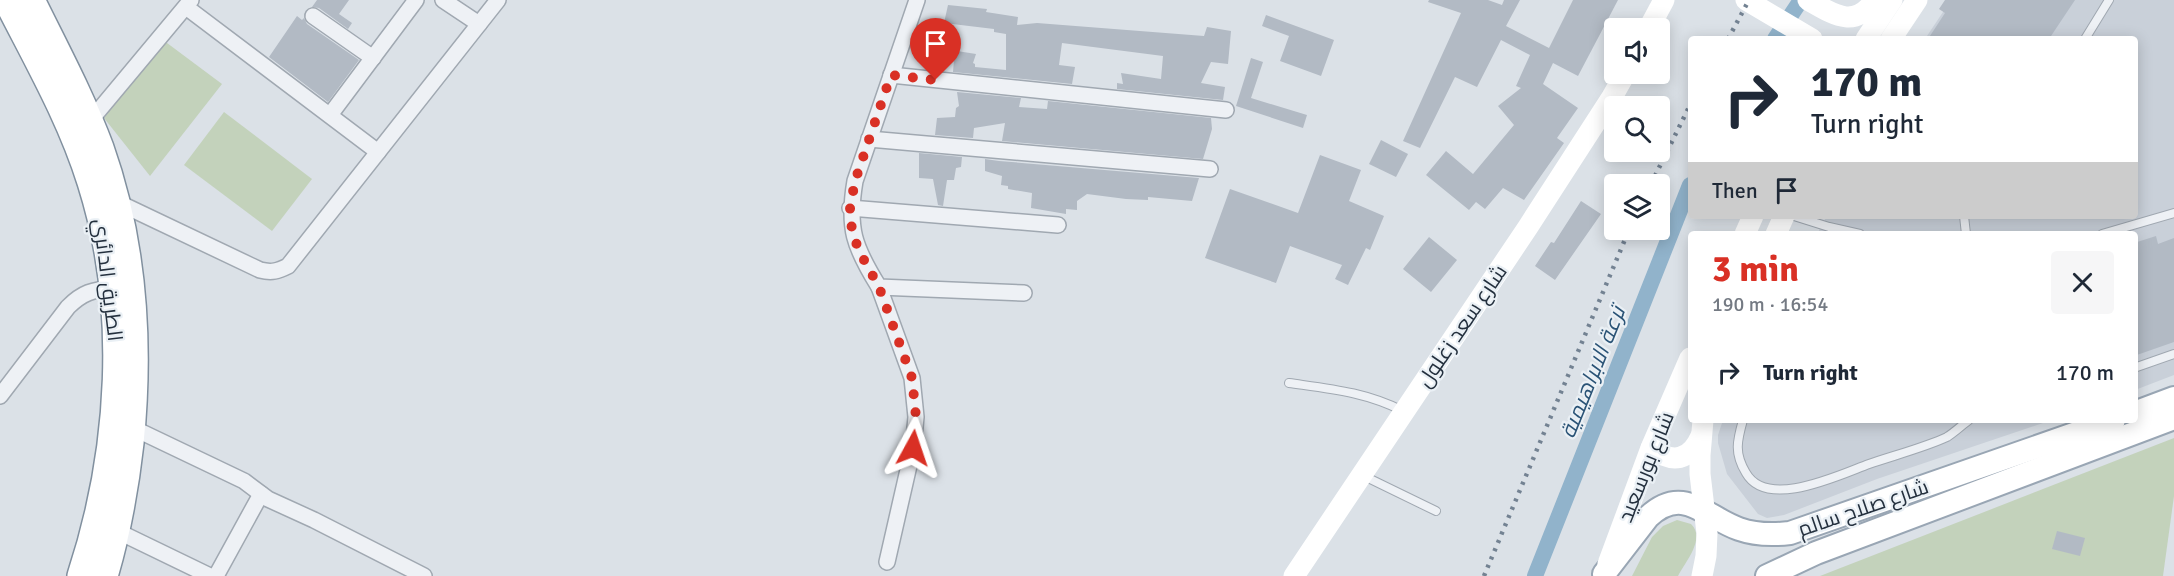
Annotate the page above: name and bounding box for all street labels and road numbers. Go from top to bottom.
street label: الطريق الدائري [85,217,128,343]
street label: شارع سعد زغلول [1411,260,1513,393]
street label: شارع بورسعيد [1612,408,1681,526]
street label: شارع صلاح سالم [1794,473,1932,543]

